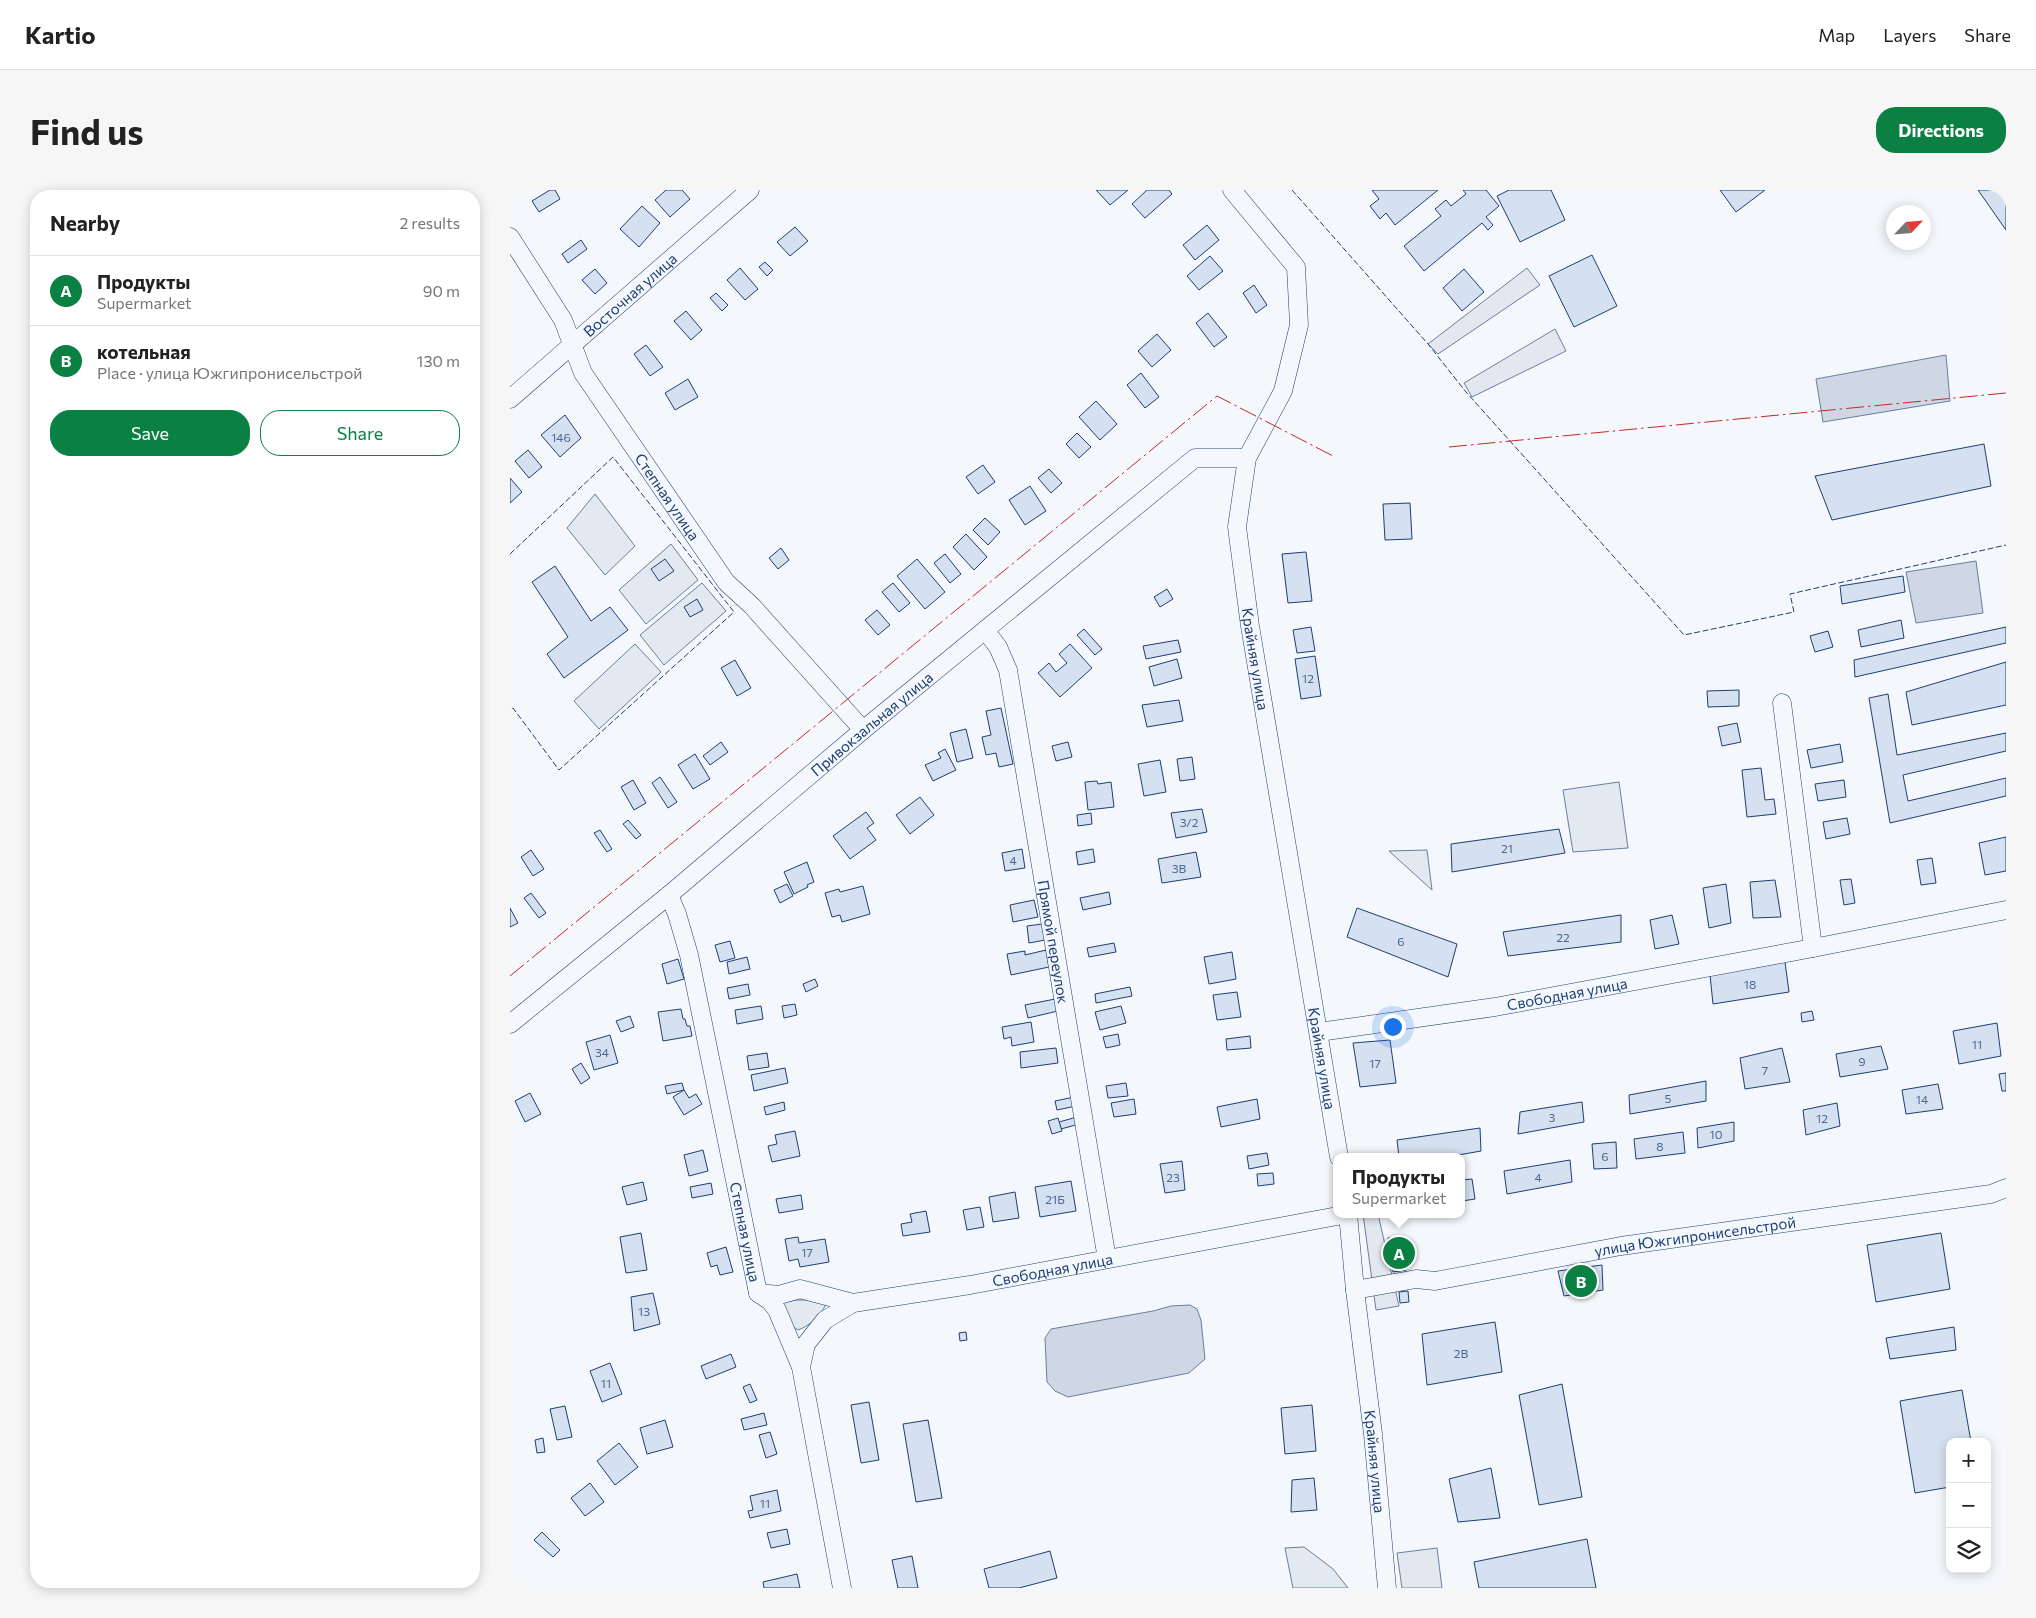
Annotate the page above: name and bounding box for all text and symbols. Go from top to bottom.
text: Kartio [25,20,95,49]
text: Map [1818,24,1855,46]
text: Layers [1883,24,1936,46]
text: Share [1964,24,2011,46]
button: Directions [1876,107,2006,153]
text: Find us [30,109,144,152]
north arrow [1886,205,1931,250]
text: Nearby [50,210,120,235]
text: 2 results [399,213,460,232]
street label: Восточная улица [579,249,680,340]
text: Продукты [97,270,190,293]
text: A [60,281,72,300]
text: 90 m [423,281,460,300]
text: Supermarket [97,293,192,312]
text: котельная [97,340,191,363]
text: B [61,351,71,370]
text: 130 m [417,351,460,370]
text: Place · улица Южгипронисельстрой [97,363,362,382]
button: Save [50,410,250,456]
button: Share [260,410,460,456]
house number: 146 [551,430,571,444]
street label: Степная улица [632,450,704,544]
street label: Крайняя улица [1239,606,1273,711]
street label: Привокзальная улица [807,668,936,780]
house number: 12 [1302,671,1314,685]
house number: 3/2 [1180,815,1199,829]
house number: 21 [1501,841,1513,855]
house number: 4 [1009,853,1017,867]
house number: 3В [1172,861,1187,875]
street label: Прямой переулок [1034,879,1073,1005]
house number: 22 [1556,930,1570,944]
house number: 6 [1397,934,1405,948]
street label: Свободная улица [1505,974,1629,1014]
house number: 18 [1744,977,1756,991]
street label: Крайняя улица [1305,1006,1340,1111]
your location [1380,1014,1406,1040]
house number: 11 [1972,1037,1982,1051]
house number: 34 [595,1045,609,1059]
house number: 9 [1858,1054,1866,1068]
house number: 17 [1369,1056,1381,1070]
house number: 7 [1762,1063,1768,1077]
house number: 5 [1665,1091,1672,1105]
house number: 14 [1916,1092,1928,1106]
house number: 3 [1549,1110,1556,1124]
house number: 12 [1816,1111,1828,1125]
house number: 10 [1710,1127,1723,1141]
house number: 8 [1656,1139,1664,1153]
house number: 6 [1601,1149,1609,1163]
popup [1333,1153,1465,1218]
text: Продукты [1352,1165,1445,1188]
house number: 23 [1166,1170,1180,1184]
house number: 4 [1534,1170,1542,1184]
street label: Степная улица [727,1180,765,1284]
text: Supermarket [1352,1188,1446,1207]
house number: 21Б [1045,1192,1065,1206]
street label: улица Южгипронисельстрой [1593,1213,1797,1260]
pin: A [1383,1234,1415,1272]
house number: 17 [801,1245,813,1259]
street label: Свободная улица [991,1249,1114,1290]
pin: B [1565,1262,1597,1300]
house number: 13 [638,1304,650,1318]
house number: 2В [1454,1346,1468,1360]
house number: 11 [601,1376,611,1390]
street label: Крайняя улица [1361,1409,1389,1514]
map controls [1946,1438,1991,1573]
button: + [1946,1438,1991,1483]
button: − [1946,1483,1991,1528]
house number: 11 [760,1496,770,1510]
button: layers [1946,1528,1991,1573]

